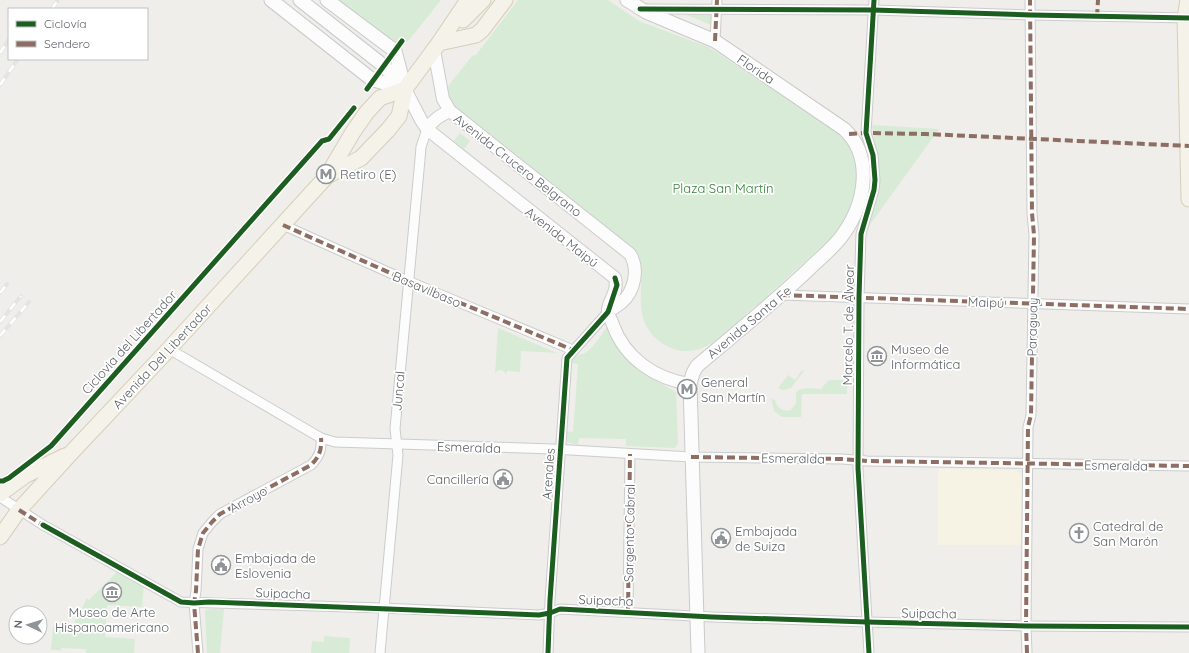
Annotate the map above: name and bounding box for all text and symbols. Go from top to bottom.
legend [8,8,148,60]
text: Ciclovía [44,16,87,31]
text: Sendero [44,36,90,51]
street label: Florida [734,51,778,87]
street label: Avenida Crucero Belgrano [451,110,585,220]
metro station icon: Retiro (E) [315,163,337,185]
place label: Retiro (E) [340,166,397,182]
park label: Plaza San Martín [673,180,773,196]
street label: Avenida Maipú [522,203,602,271]
street label: Marcelo T. de Alvear [839,264,857,386]
street label: Basavilbaso [390,267,464,311]
street label: Avenida Santa Fe [704,282,794,362]
street label: Ciclovia del Libertador [78,287,180,397]
street label: Maipú [967,293,1005,311]
street label: Paraguay [1023,297,1041,357]
street label: Avenida Del Libertador [109,300,215,412]
place label: Museo de Informática [891,341,960,372]
museum icon: Museo de Informática [866,345,888,367]
street label: Juncal [388,370,408,412]
place label: General San Martín [701,374,766,405]
metro station icon: General San Martín [676,378,698,400]
street label: Esmeralda [437,438,501,456]
street label: Arenales [538,447,558,501]
street label: Esmeralda [761,449,825,467]
street label: Esmeralda [1084,456,1148,474]
public building icon: Cancillería [492,468,514,490]
place label: Cancillería [427,471,489,487]
street label: Arroyo [226,482,270,516]
street label: Sargento Cabral [620,484,638,582]
place label: Catedral de San Marón [1093,518,1163,549]
church icon: Catedral de San Marón [1068,522,1090,544]
place label: Embajada de Suiza [735,523,797,554]
public building icon: Embajada de Suiza [710,527,732,549]
place label: Embajada de Eslovenia [235,550,316,581]
public building icon: Embajada de Eslovenia [210,554,232,576]
museum icon: Museo de Arte Hispanoamericano [101,581,123,603]
street label: Suipacha [255,584,311,602]
street label: Suipacha [578,591,634,609]
place label: Museo de Arte Hispanoamericano [55,604,169,635]
north arrow [8,605,48,645]
street label: Suipacha [901,605,957,621]
text: N [11,620,25,629]

